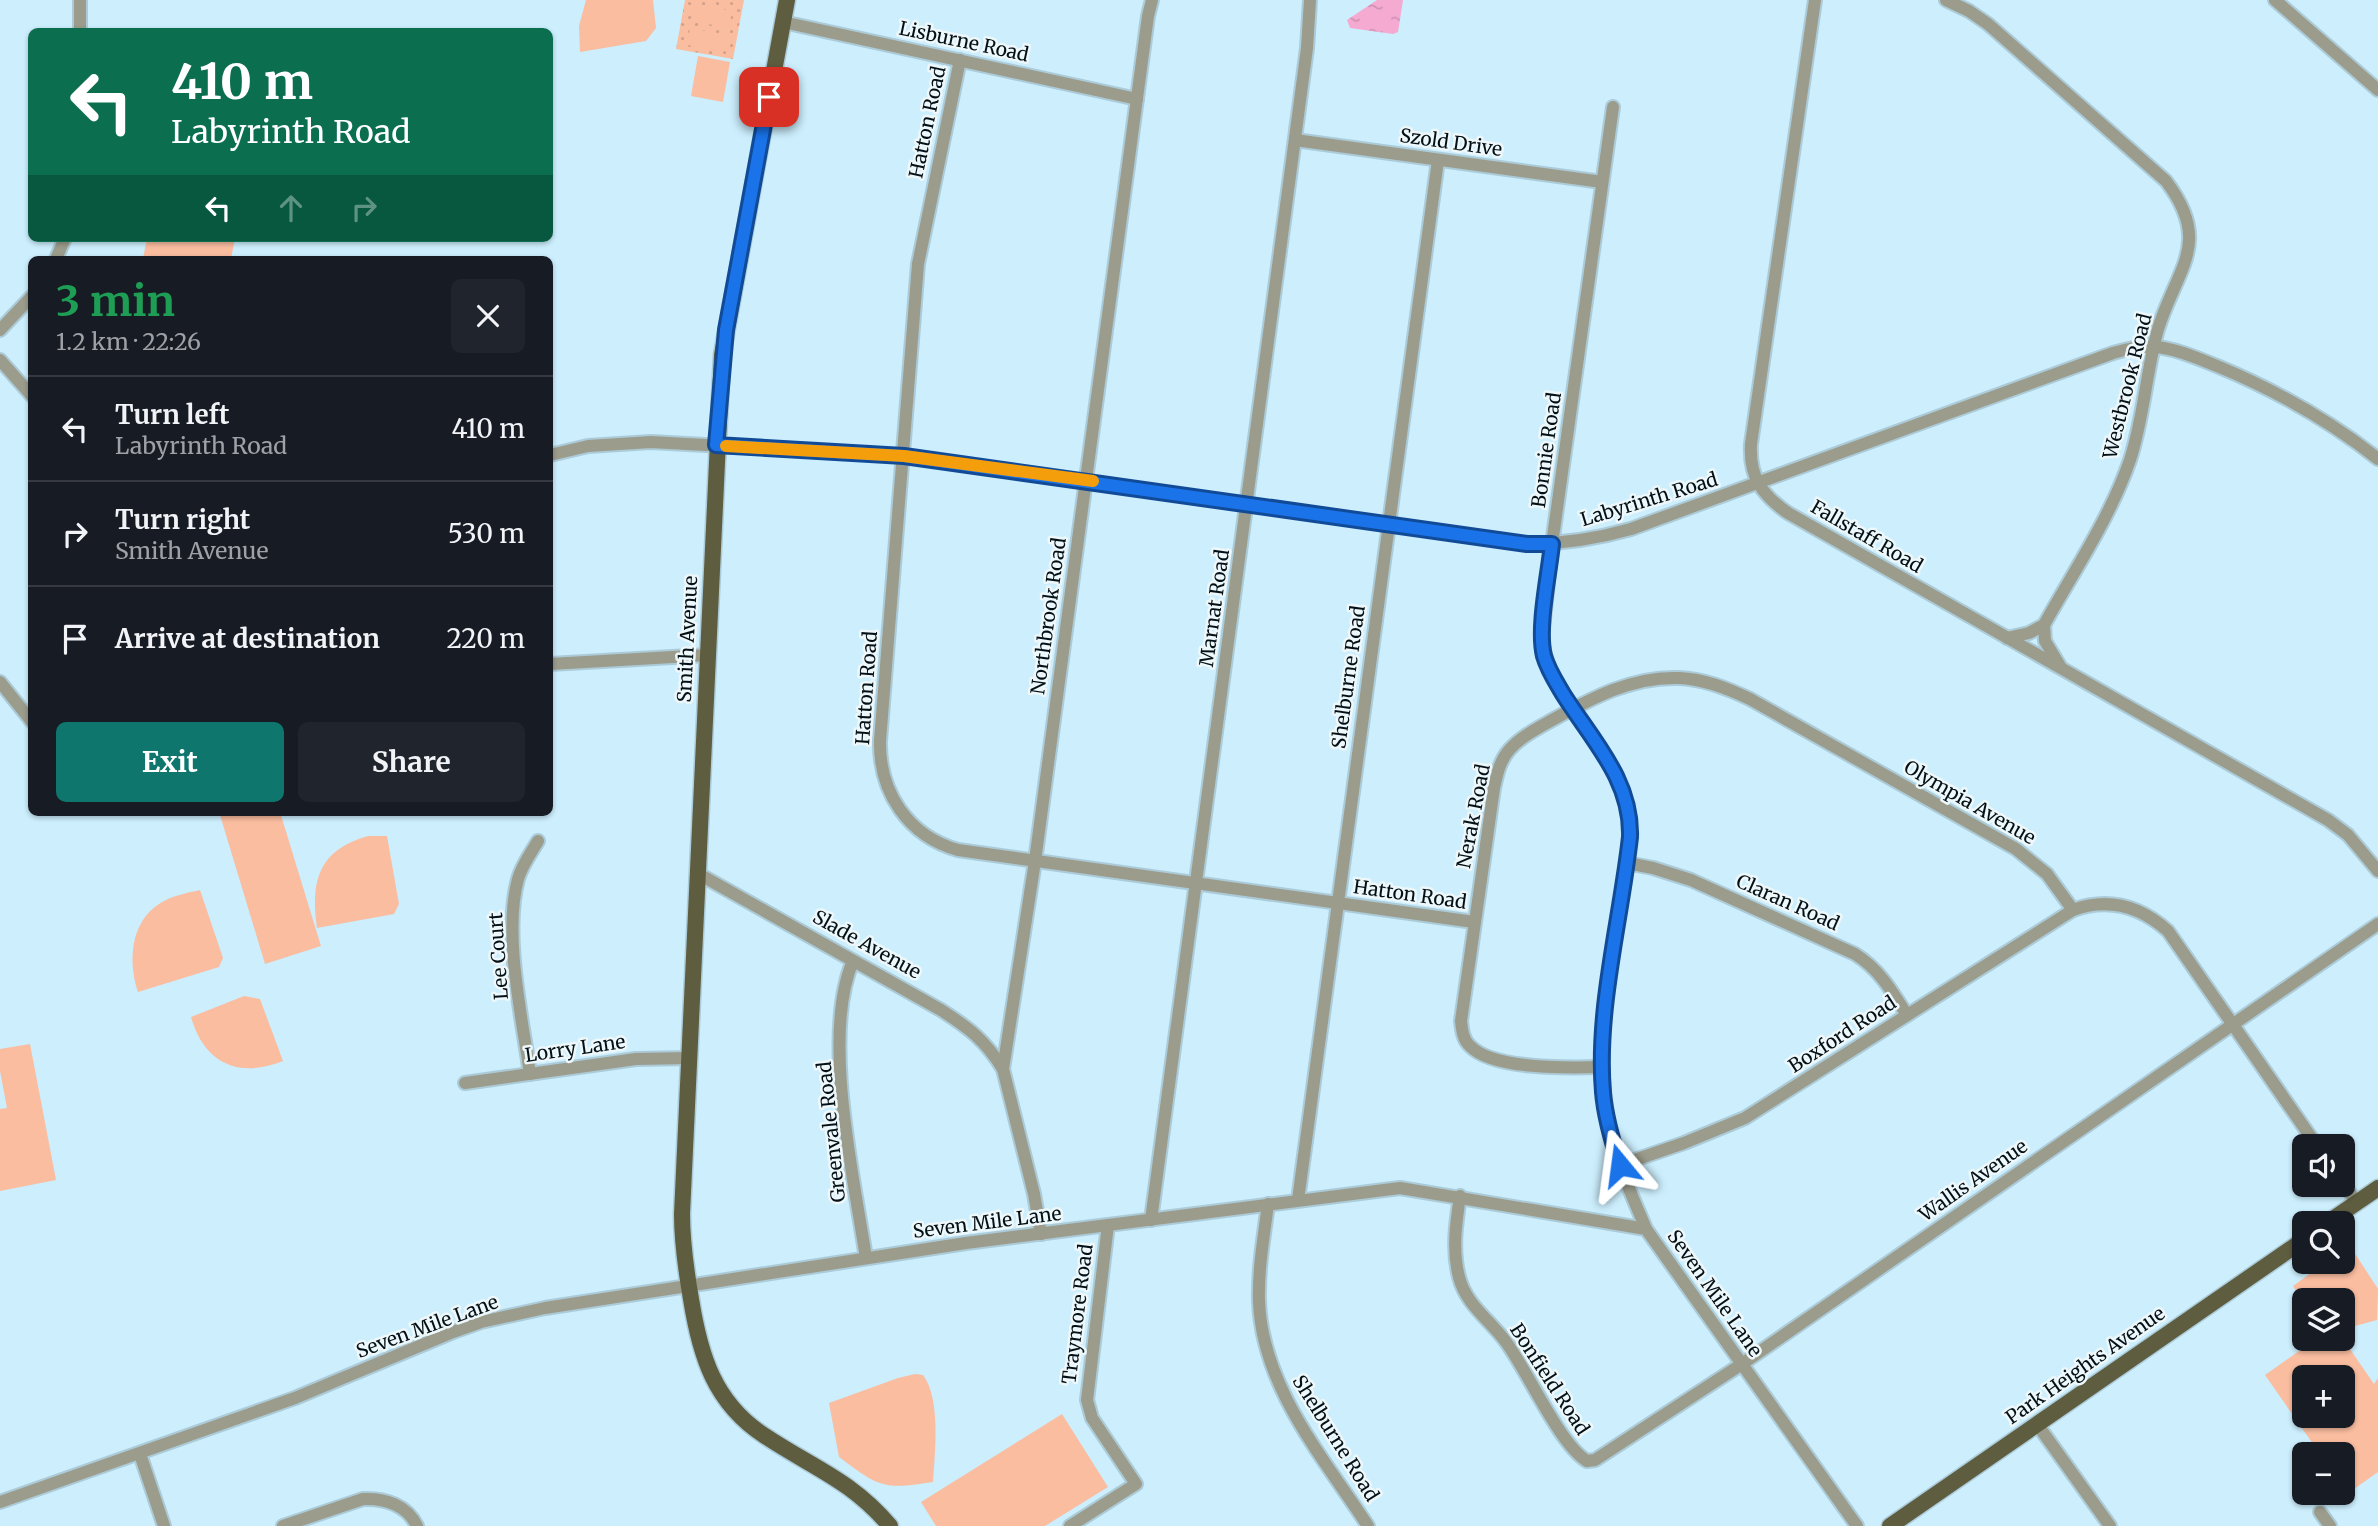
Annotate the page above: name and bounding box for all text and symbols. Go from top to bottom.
street label: Lisburne Road [897,16,1031,66]
text: 410 m [171,51,313,112]
icon: left [56,56,147,147]
street label: Hatton Road [903,64,951,180]
pin [739,67,799,127]
icon: arrive [750,78,788,116]
text: Labyrinth Road [171,112,411,152]
street label: Szold Drive [1398,123,1504,161]
icon: left [199,189,237,227]
icon: ahead [272,189,310,227]
icon: right [345,189,383,227]
text: 3 min [56,275,175,327]
button: close [451,279,525,353]
street label: Westbrook Road [2097,311,2157,462]
text: 1.2 km · 22:26 [56,327,201,356]
street label: Bonnie Road [1526,391,1566,509]
text: Turn left [115,398,229,431]
icon: left [56,410,94,448]
text: 410 m [451,412,525,445]
text: Labyrinth Road [115,431,287,460]
street label: Labyrinth Road [1577,467,1721,531]
street label: Fallstaff Road [1807,494,1927,578]
text: Turn right [115,503,250,536]
icon: right [56,515,94,553]
text: 530 m [448,517,525,550]
text: Smith Avenue [115,536,268,565]
street label: Northbrook Road [1025,536,1071,696]
street label: Marnat Road [1194,548,1234,668]
street label: Smith Avenue [672,575,702,703]
street label: Shelburne Road [1326,604,1370,750]
icon: arrive [56,620,94,658]
text: Arrive at destination [115,622,380,655]
text: 220 m [446,622,525,655]
street label: Hatton Road [850,630,882,746]
button: Exit [56,722,284,802]
button: Share [298,722,525,802]
street label: Olympia Avenue [1900,755,2040,849]
street label: Nerak Road [1451,762,1495,870]
street label: Claran Road [1733,869,1843,935]
street label: Hatton Road [1352,874,1468,914]
street label: Slade Avenue [809,904,925,984]
street label: Lee Court [483,911,513,1001]
street label: Boxford Road [1784,990,1900,1078]
street label: Lorry Lane [523,1029,627,1067]
street label: Greenvale Road [812,1060,850,1204]
position arrow [1583,1128,1657,1202]
street label: Wallis Avenue [1913,1134,2032,1227]
map controls [2292,1134,2355,1505]
button: sound [2292,1134,2355,1197]
street label: Seven Mile Lane [911,1201,1063,1243]
button: search [2292,1211,2355,1274]
street label: Seven Mile Lane [1662,1225,1768,1361]
street label: Traymore Road [1057,1243,1097,1385]
button: layers [2292,1288,2355,1351]
street label: Seven Mile Lane [353,1289,501,1363]
street label: Park Heights Avenue [2001,1301,2169,1429]
street label: Bonfield Road [1505,1319,1595,1439]
button: + [2292,1365,2355,1428]
street label: Shelburne Road [1288,1370,1384,1506]
button: − [2292,1442,2355,1505]

